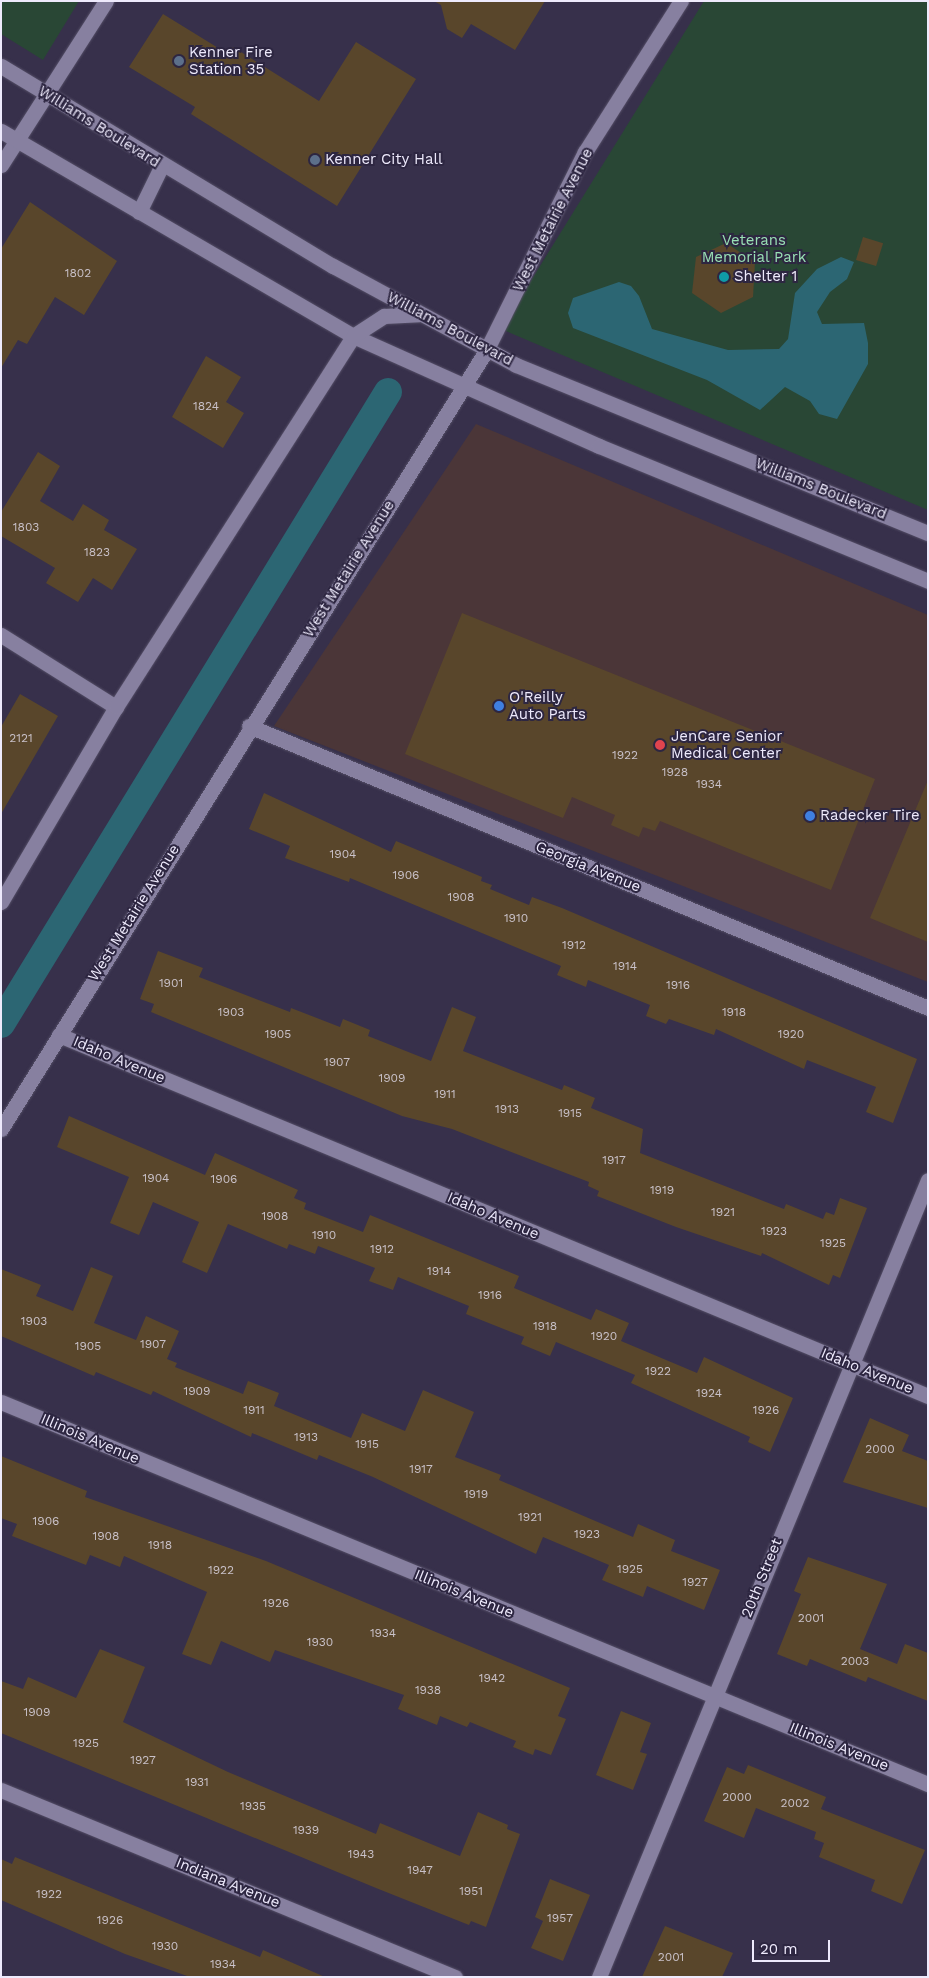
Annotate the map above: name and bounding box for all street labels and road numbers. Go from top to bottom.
street label: Williams Boulevard [35,82,163,172]
street label: West Metairie Avenue [509,145,597,295]
street label: Williams Boulevard [384,288,516,370]
street label: Williams Boulevard [753,454,889,524]
street label: West Metairie Avenue [299,497,399,641]
street label: Georgia Avenue [532,838,644,896]
street label: West Metairie Avenue [84,841,184,985]
street label: Idaho Avenue [70,1032,168,1088]
street label: Idaho Avenue [444,1188,542,1244]
street label: Idaho Avenue [818,1344,916,1398]
street label: Illinois Avenue [38,1410,142,1468]
street label: 20th Street [738,1536,786,1620]
street label: Illinois Avenue [412,1566,516,1622]
street label: Illinois Avenue [787,1719,891,1775]
street label: Indiana Avenue [173,1854,283,1912]

